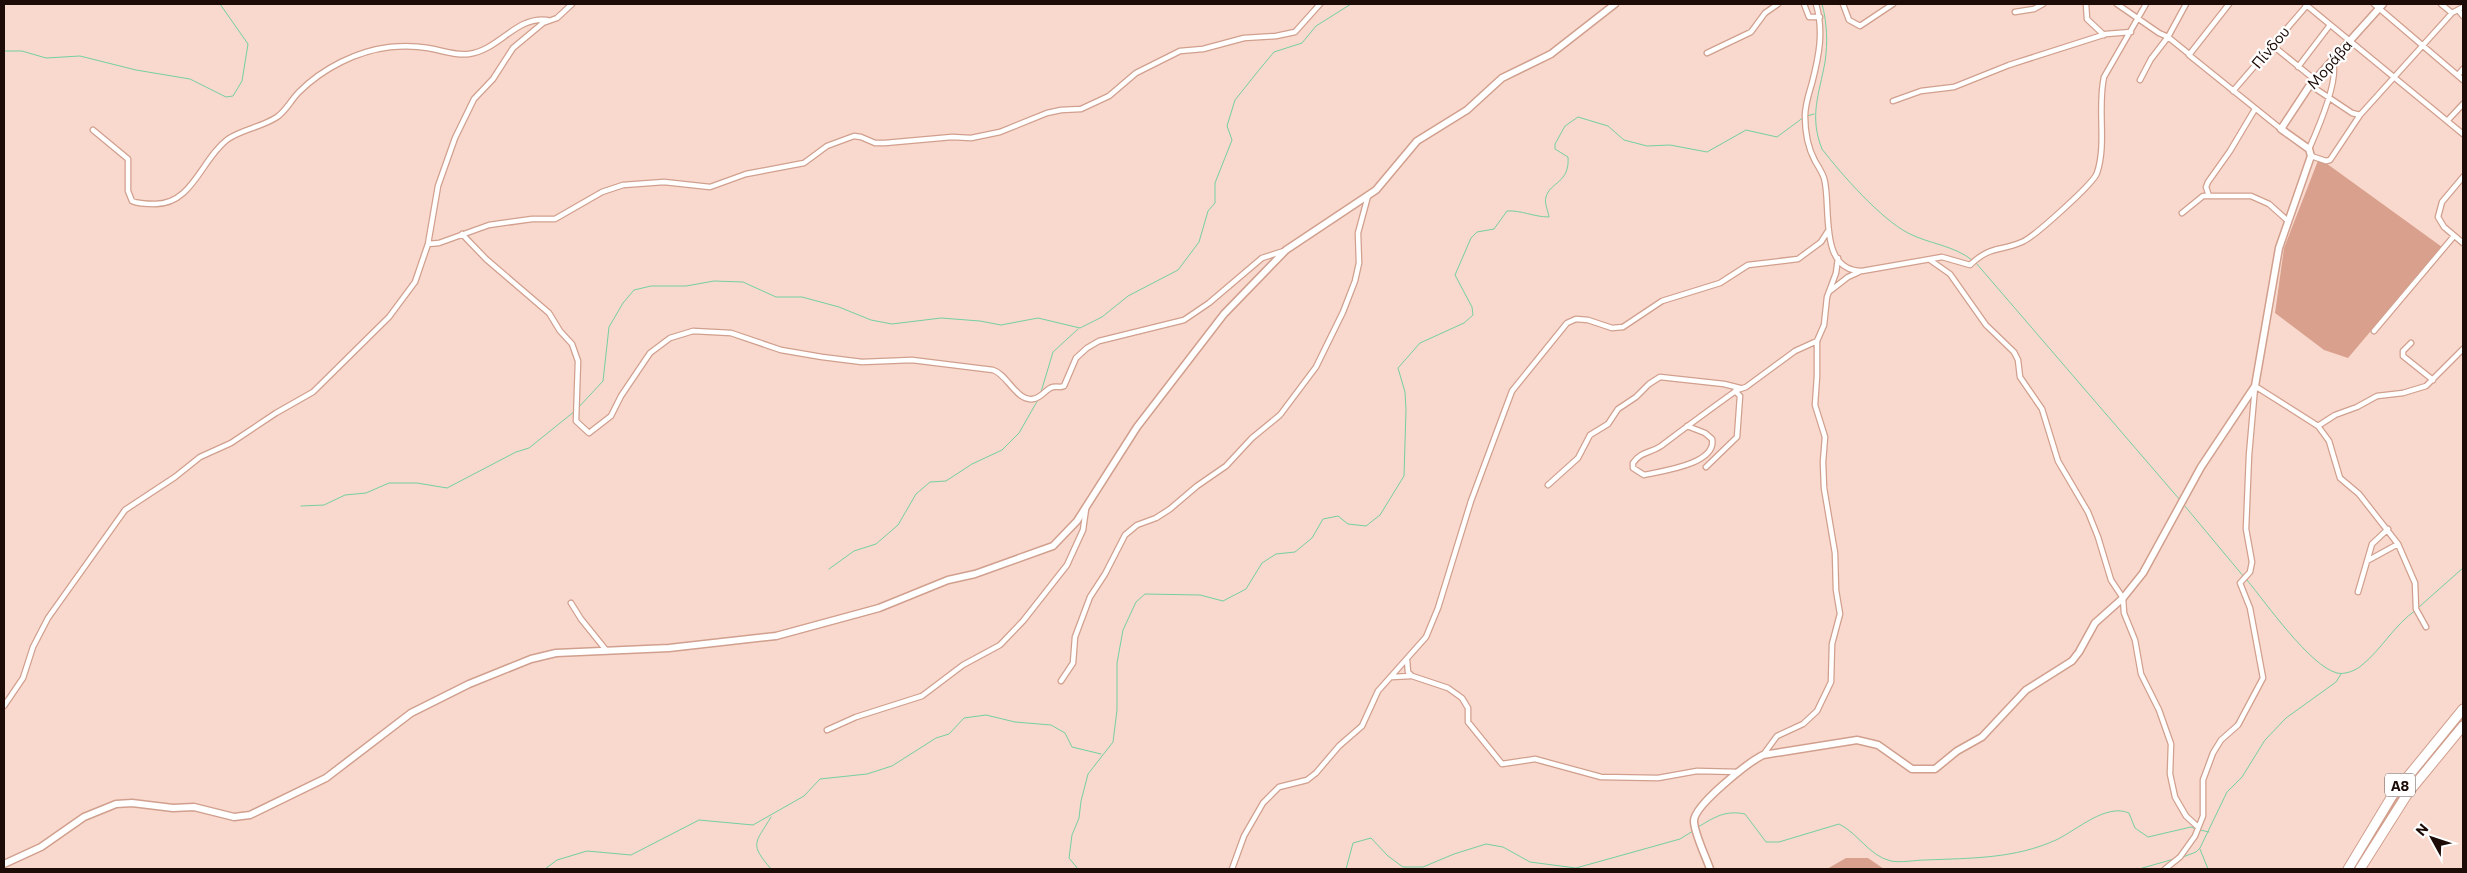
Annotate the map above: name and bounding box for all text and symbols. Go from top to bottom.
street label: Πίνδου [2247,22,2293,72]
street label: Μοράβα [2303,36,2355,92]
road number: Α8 [2385,774,2415,796]
north arrow [2407,813,2457,863]
text: N [2412,820,2432,839]

